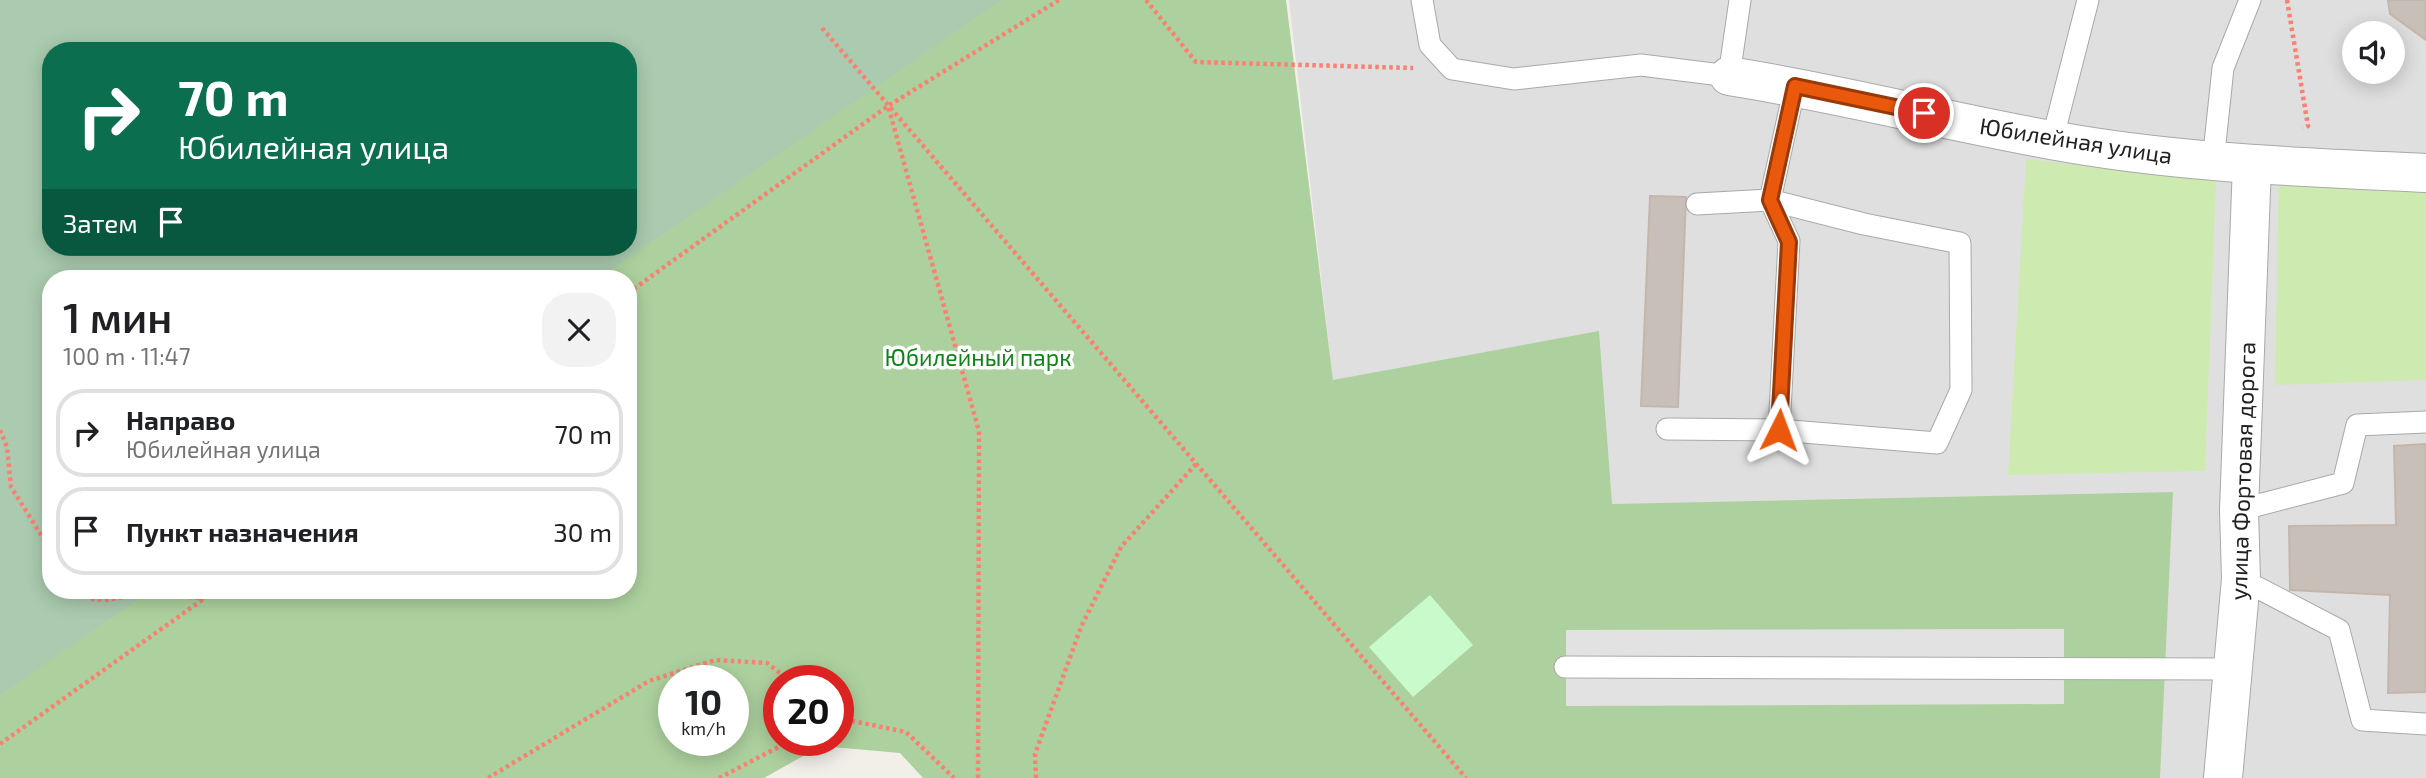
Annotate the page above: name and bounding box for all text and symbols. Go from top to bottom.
map controls [2342,21,2405,84]
button: sound [2342,21,2405,84]
text: 70 m [178,67,289,126]
icon: right [63,70,154,161]
pin [1894,83,1954,143]
icon: arrive [1905,94,1943,132]
street label: Юбилейная улица [1977,111,2174,170]
text: Юбилейная улица [178,127,449,165]
icon: arrive [152,203,190,241]
text: Затем [63,207,138,238]
text: 1 мин [63,291,172,341]
button: close [542,293,616,367]
street label: улица Фортовая дорога [2223,341,2262,601]
text: 100 m · 11:47 [63,342,191,370]
park label: Юбилейный парк [884,343,1072,371]
position arrow [1742,393,1816,467]
text: Направо [126,404,235,435]
icon: right [67,414,105,452]
text: 70 m [554,418,612,449]
text: Юбилейная улица [126,435,321,463]
icon: arrive [67,512,105,550]
text: Пункт назначения [126,516,359,547]
text: 30 m [553,516,612,547]
speed limit sign: 20 [763,665,854,756]
text: 10 [685,680,722,722]
text: km/h [681,717,726,739]

